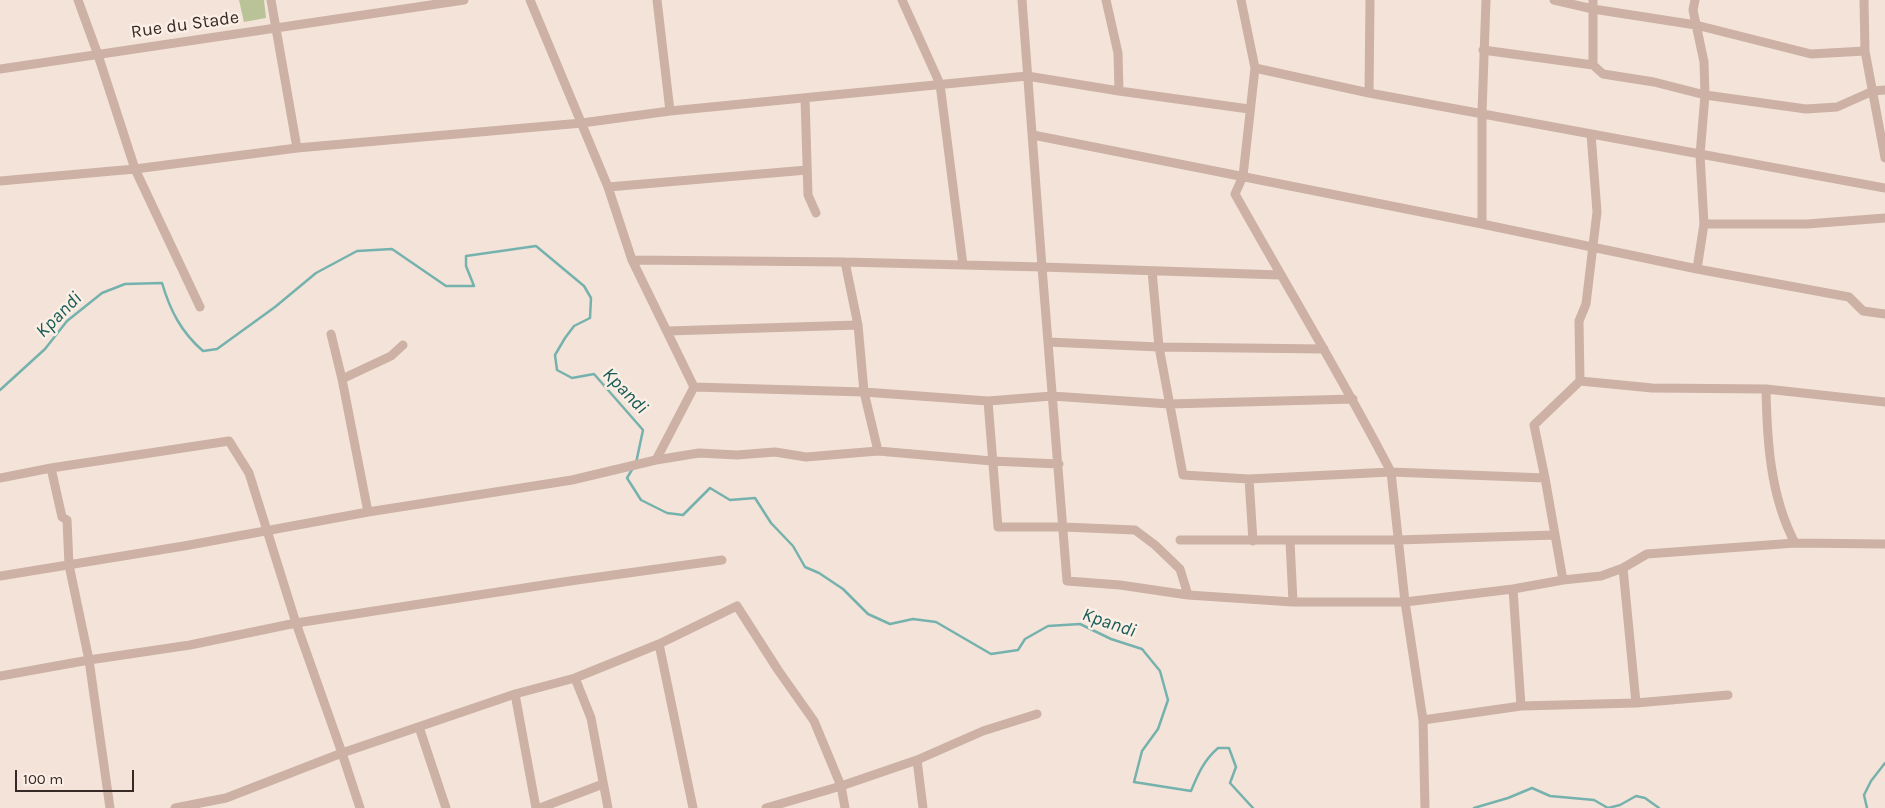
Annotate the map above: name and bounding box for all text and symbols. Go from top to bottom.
street label: Rue du Stade [130,7,240,43]
water label: Kpandi [31,287,87,343]
water label: Kpandi [597,363,653,419]
water label: Kpandi [1079,603,1139,643]
scale bar [18,760,136,792]
text: 100 m [23,770,63,788]

